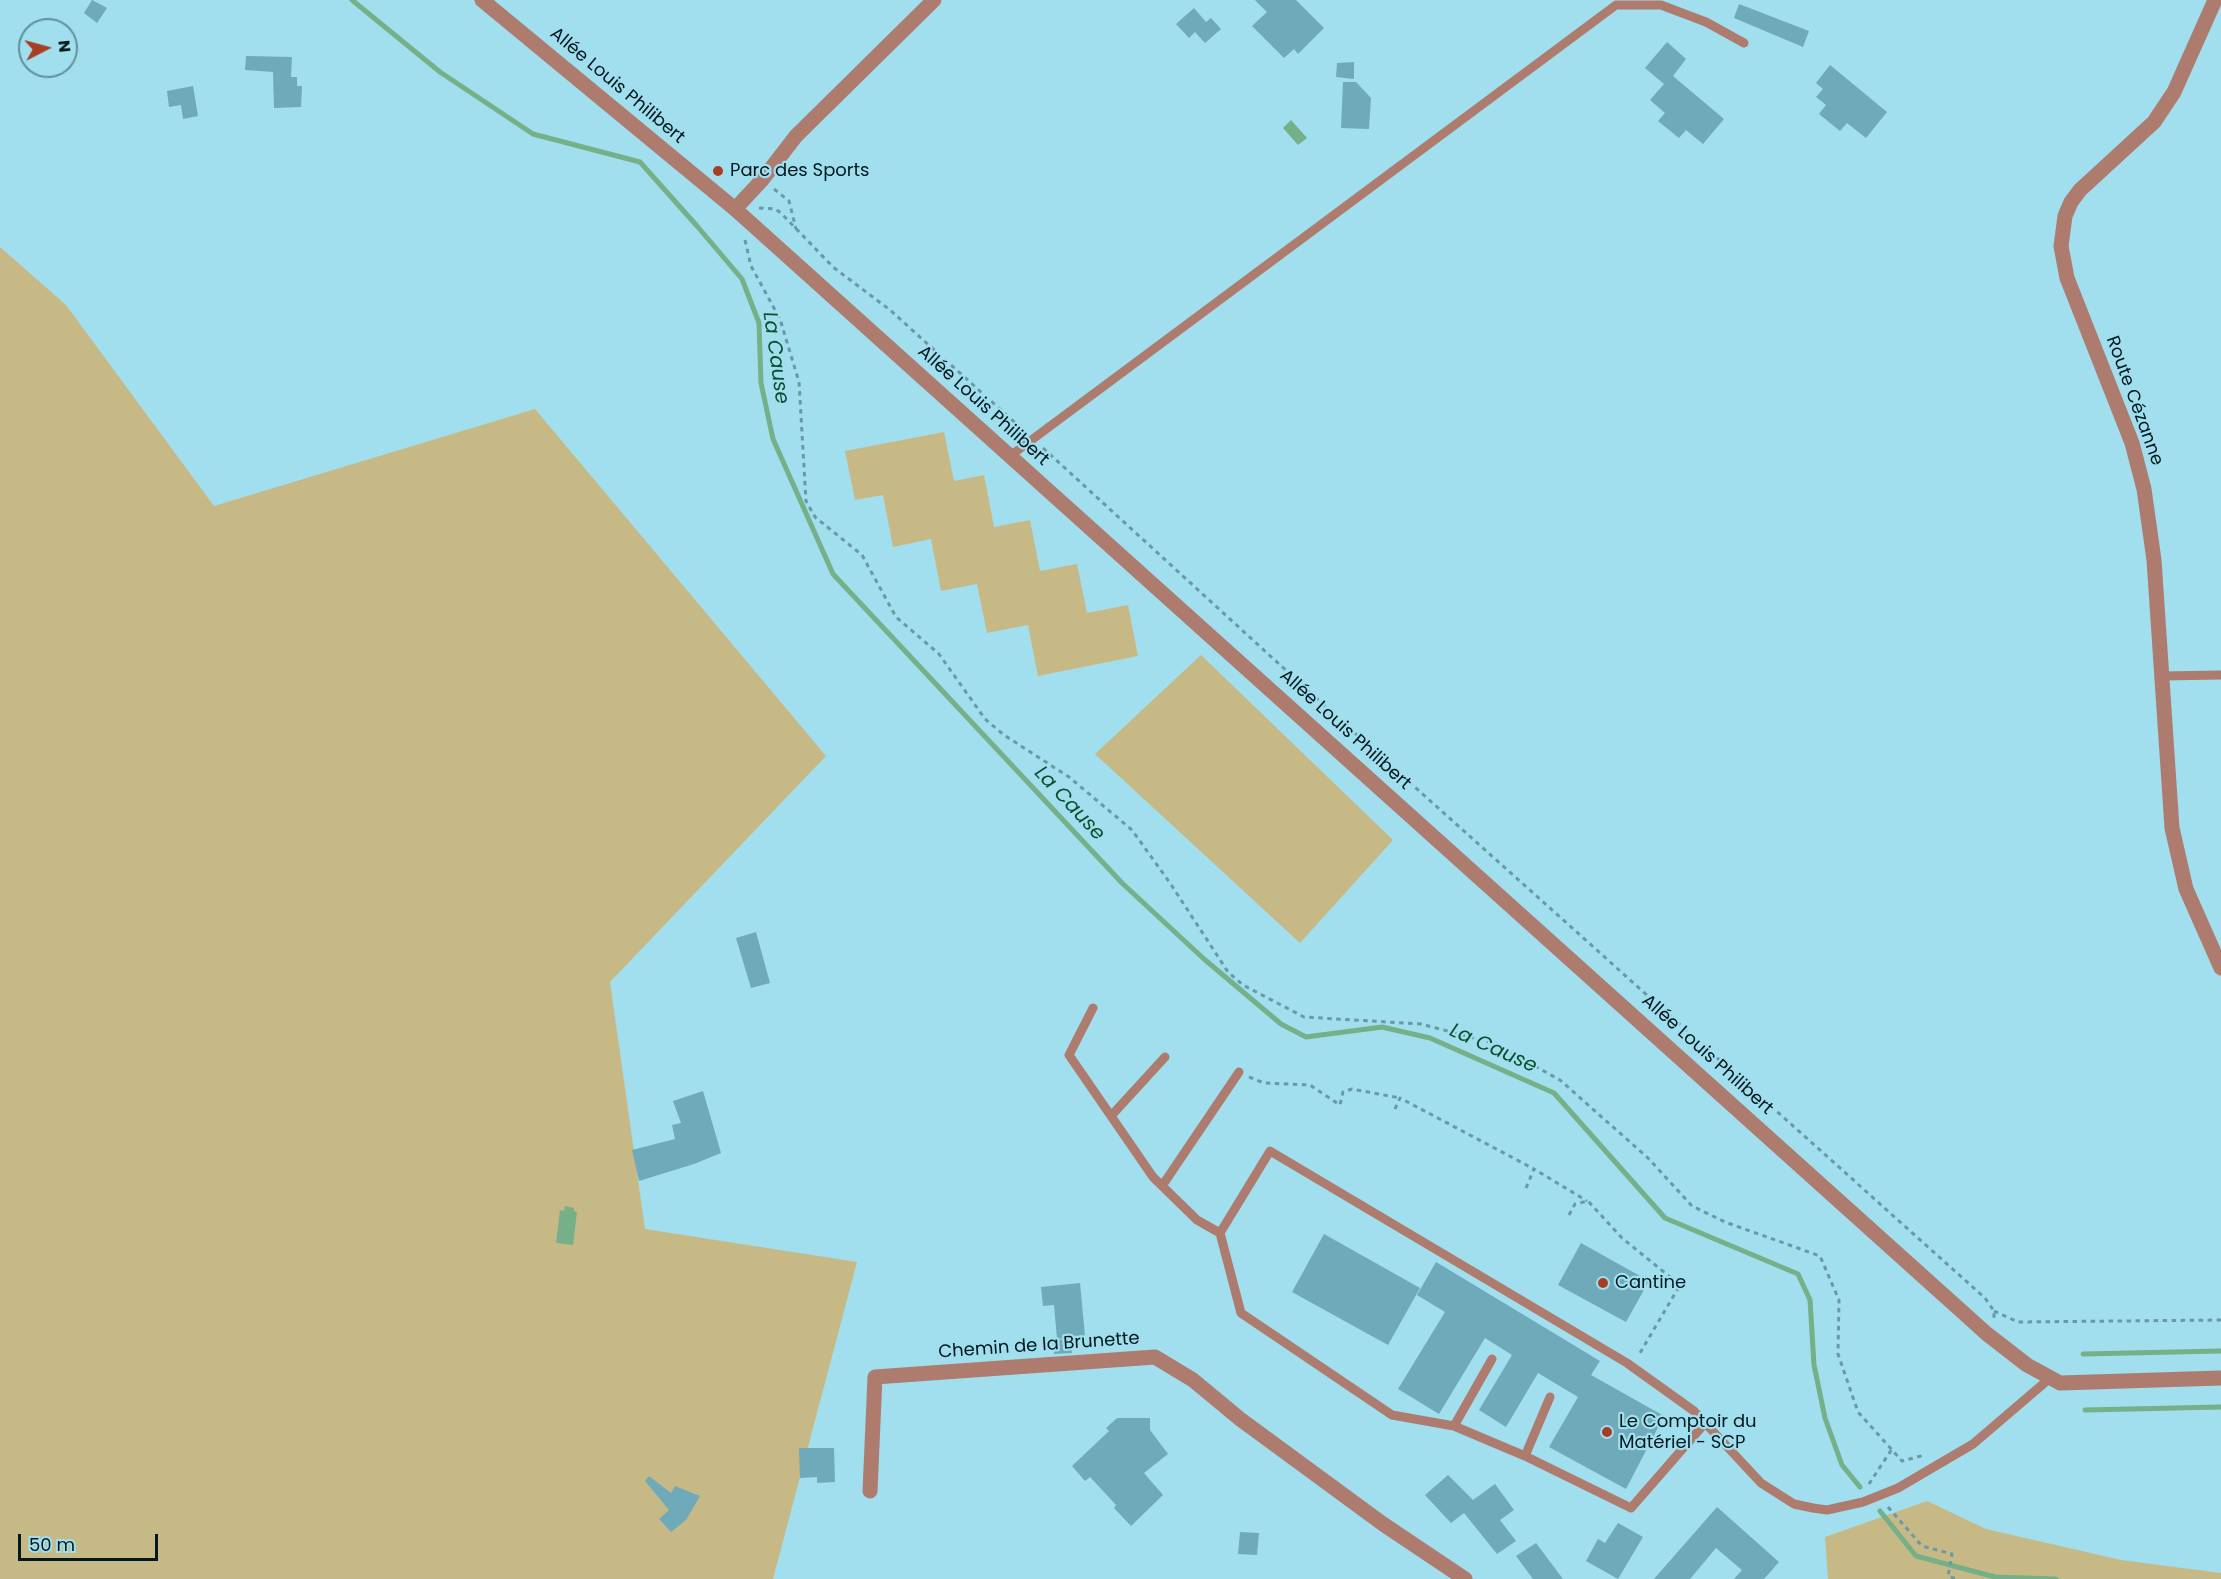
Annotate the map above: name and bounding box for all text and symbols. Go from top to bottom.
north arrow [18,18,78,78]
street label: Allée Louis Philibert [545,23,689,149]
text: N [52,39,76,53]
place label: Parc des Sports [730,160,869,182]
marker: Parc des Sports [711,164,725,178]
water label: La Cause [757,310,793,406]
street label: Route Cézanne [2101,333,2167,469]
street label: Allée Louis Philibert [913,341,1053,471]
street label: Allée Louis Philibert [1275,665,1415,795]
water label: La Cause [1029,762,1109,846]
street label: Allée Louis Philibert [1637,990,1777,1120]
water label: La Cause [1446,1019,1540,1079]
place label: Cantine [1615,1272,1686,1294]
marker: Cantine [1596,1276,1610,1290]
street label: Chemin de la Brunette [938,1328,1140,1364]
place label: Le Comptoir du Matériel - SCP [1619,1411,1757,1454]
marker: Le Comptoir du Matériel - SCP [1600,1425,1614,1439]
scale bar [21,1522,160,1560]
text: 50 m [29,1532,75,1557]

